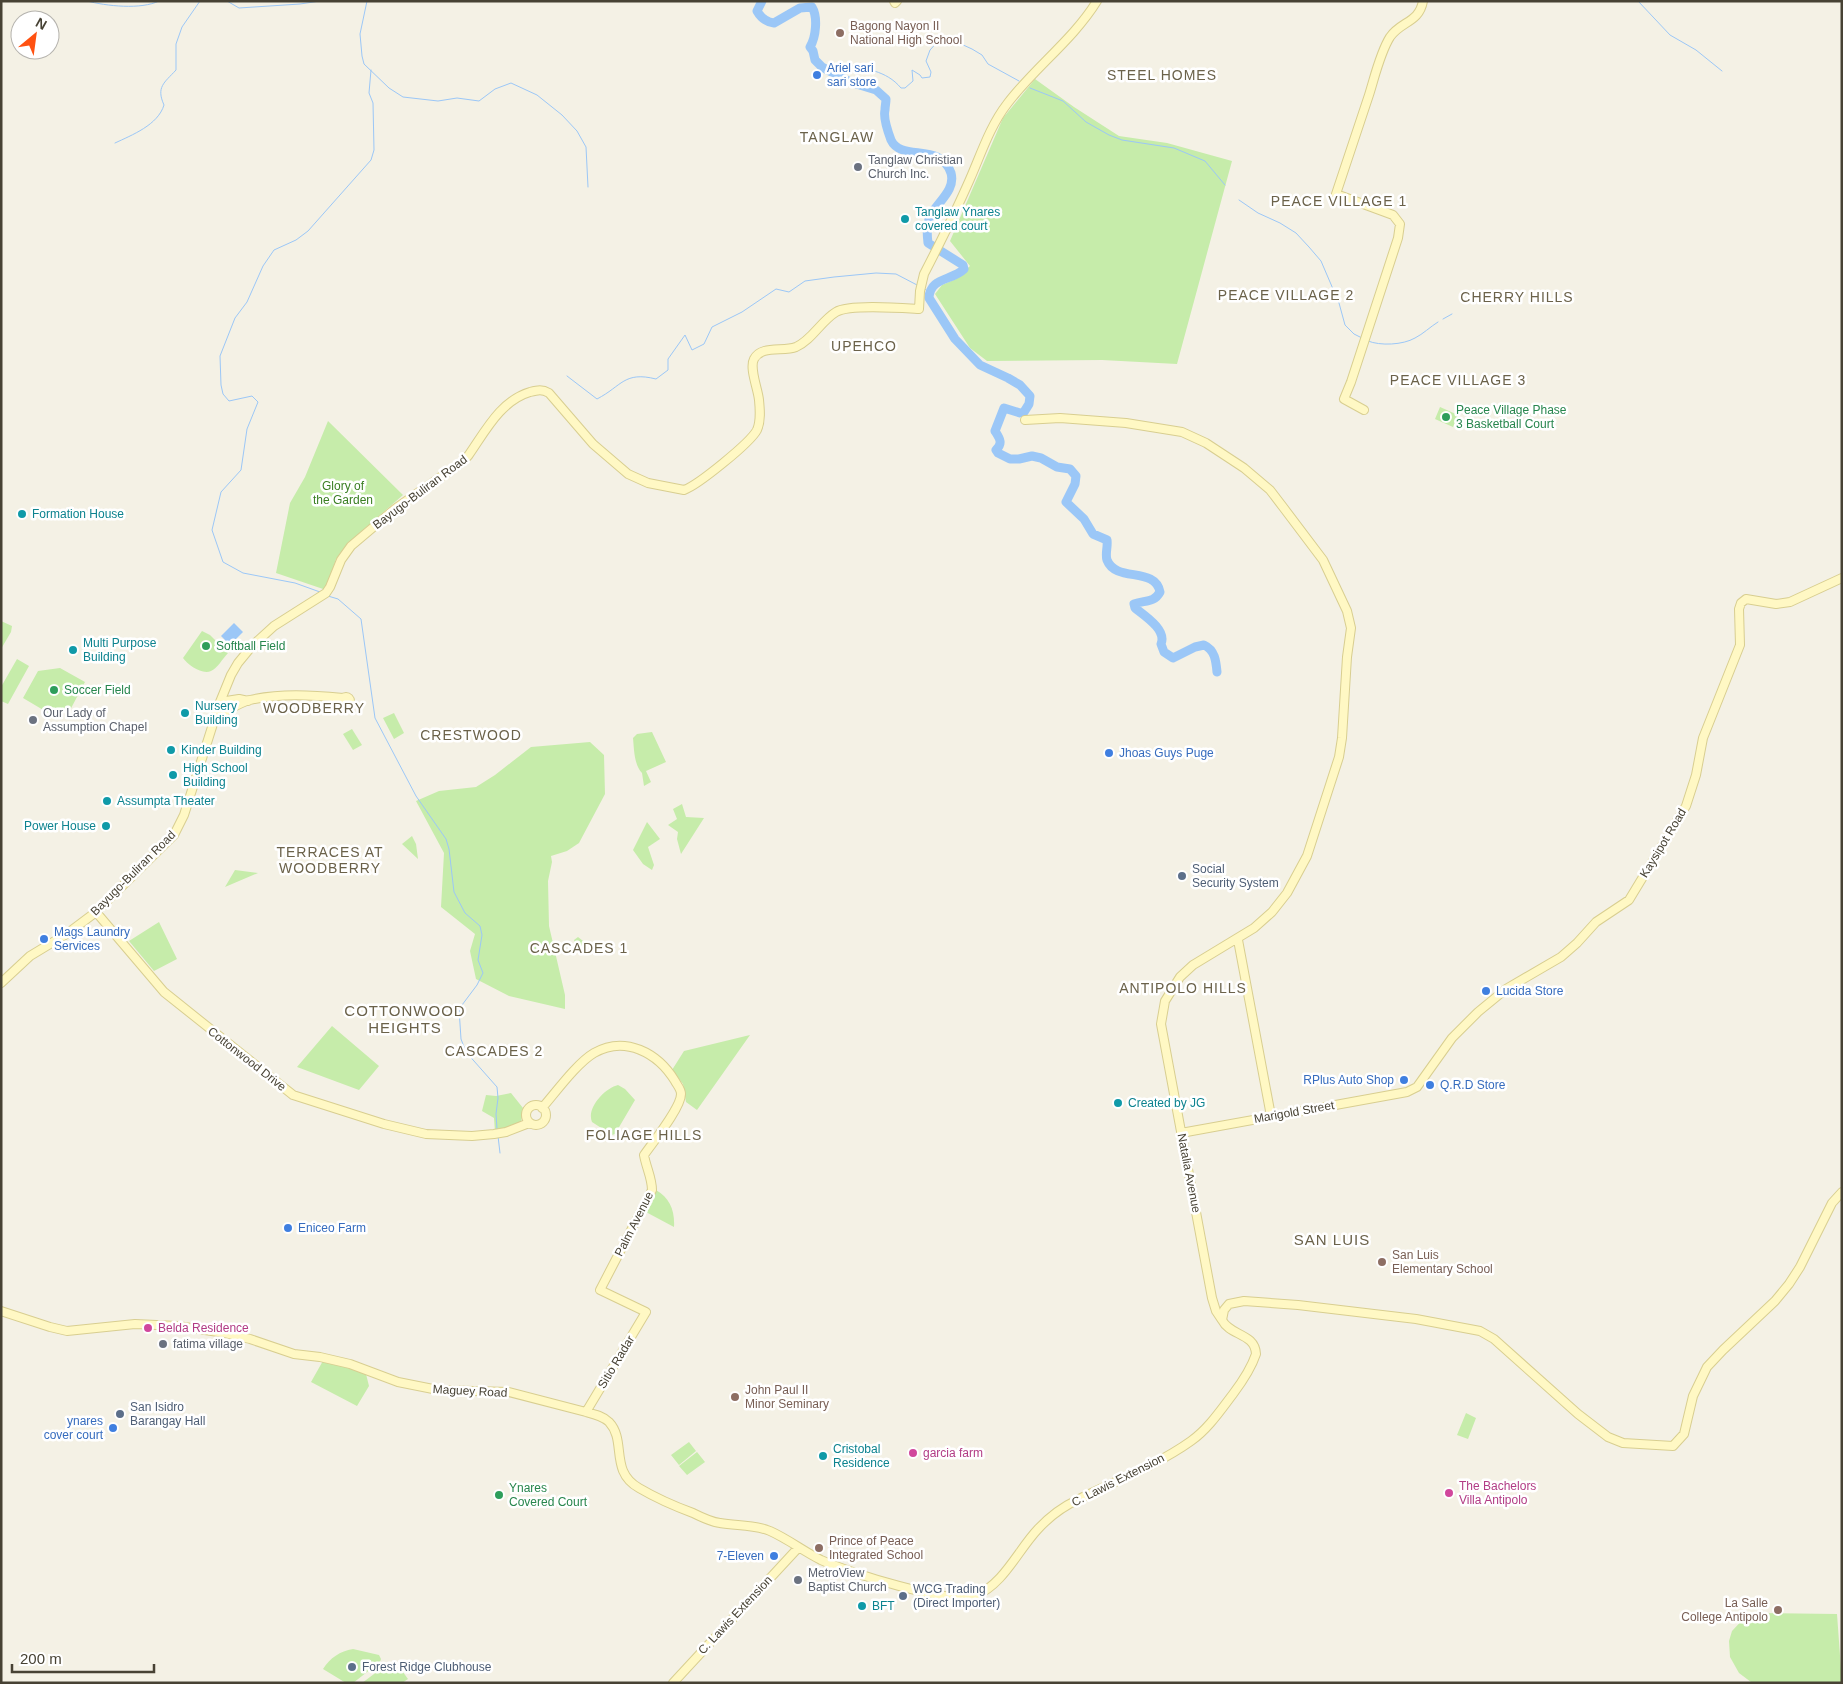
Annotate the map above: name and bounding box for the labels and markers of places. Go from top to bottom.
place label: Bagong Nayon II National High School [850,19,962,47]
marker: Bagong Nayon II National High School [834,27,846,39]
place label: Ariel sari sari store [827,61,877,89]
marker: Ariel sari sari store [811,69,823,81]
place label: Tanglaw Christian Church Inc. [868,153,963,181]
marker: Tanglaw Christian Church Inc. [852,161,864,173]
place label: Tanglaw Ynares covered court [915,205,1000,233]
marker: Tanglaw Ynares covered court [899,213,911,225]
place label: Peace Village Phase 3 Basketball Court [1456,403,1567,431]
marker: Peace Village Phase 3 Basketball Court [1440,411,1452,423]
place label: Formation House [32,507,124,521]
marker: Formation House [16,508,28,520]
place label: Multi Purpose Building [83,636,157,664]
place label: Softball Field [216,639,285,653]
marker: Softball Field [200,640,212,652]
marker: Multi Purpose Building [67,644,79,656]
place label: Soccer Field [64,683,131,697]
marker: Soccer Field [48,684,60,696]
place label: Nursery Building [195,699,238,727]
place label: Our Lady of Assumption Chapel [43,706,147,734]
marker: Nursery Building [179,707,191,719]
marker: Our Lady of Assumption Chapel [27,714,39,726]
place label: Kinder Building [181,743,262,757]
marker: Kinder Building [165,744,177,756]
place label: Jhoas Guys Puge [1119,746,1214,760]
marker: Jhoas Guys Puge [1103,747,1115,759]
place label: High School Building [183,761,248,789]
marker: High School Building [167,769,179,781]
place label: Assumpta Theater [117,794,215,808]
marker: Assumpta Theater [101,795,113,807]
place label: Power House [24,819,96,833]
marker: Power House [100,820,112,832]
place label: Social Security System [1192,862,1279,890]
marker: Social Security System [1176,870,1188,882]
place label: Mags Laundry Services [54,925,130,953]
marker: Mags Laundry Services [38,933,50,945]
place label: Lucida Store [1496,984,1564,998]
marker: Lucida Store [1480,985,1492,997]
place label: RPlus Auto Shop [1303,1073,1394,1087]
marker: RPlus Auto Shop [1398,1074,1410,1086]
place label: Q.R.D Store [1440,1078,1506,1092]
marker: Q.R.D Store [1424,1079,1436,1091]
place label: Created by JG [1128,1096,1205,1110]
marker: Created by JG [1112,1097,1124,1109]
place label: Eniceo Farm [298,1221,366,1235]
marker: Eniceo Farm [282,1222,294,1234]
place label: San Luis Elementary School [1392,1248,1493,1276]
marker: San Luis Elementary School [1376,1256,1388,1268]
place label: Belda Residence [158,1321,249,1335]
marker: Belda Residence [142,1322,154,1334]
place label: fatima village [173,1337,243,1351]
marker: fatima village [157,1338,169,1350]
place label: John Paul II Minor Seminary [745,1383,829,1411]
marker: John Paul II Minor Seminary [729,1391,741,1403]
place label: San Isidro Barangay Hall [130,1400,205,1428]
marker: San Isidro Barangay Hall [114,1408,126,1420]
place label: ynares cover court [44,1414,104,1442]
marker: ynares cover court [107,1422,119,1434]
place label: Cristobal Residence [833,1442,890,1470]
place label: garcia farm [923,1446,983,1460]
marker: garcia farm [907,1447,919,1459]
marker: Cristobal Residence [817,1450,829,1462]
place label: The Bachelors Villa Antipolo [1459,1479,1536,1507]
place label: Ynares Covered Court [509,1481,588,1509]
marker: The Bachelors Villa Antipolo [1443,1487,1455,1499]
marker: Ynares Covered Court [493,1489,505,1501]
place label: Prince of Peace Integrated School [829,1534,923,1562]
marker: Prince of Peace Integrated School [813,1542,825,1554]
place label: 7-Eleven [717,1549,764,1563]
marker: 7-Eleven [768,1550,780,1562]
place label: MetroView Baptist Church [808,1566,887,1594]
marker: MetroView Baptist Church [792,1574,804,1586]
place label: WCG Trading (Direct Importer) [913,1582,1000,1610]
marker: WCG Trading (Direct Importer) [897,1590,909,1602]
place label: La Salle College Antipolo [1681,1596,1768,1624]
place label: BFT [872,1599,895,1613]
marker: BFT [856,1600,868,1612]
marker: La Salle College Antipolo [1772,1604,1784,1616]
place label: Forest Ridge Clubhouse [362,1660,492,1674]
marker: Forest Ridge Clubhouse [346,1661,358,1673]

